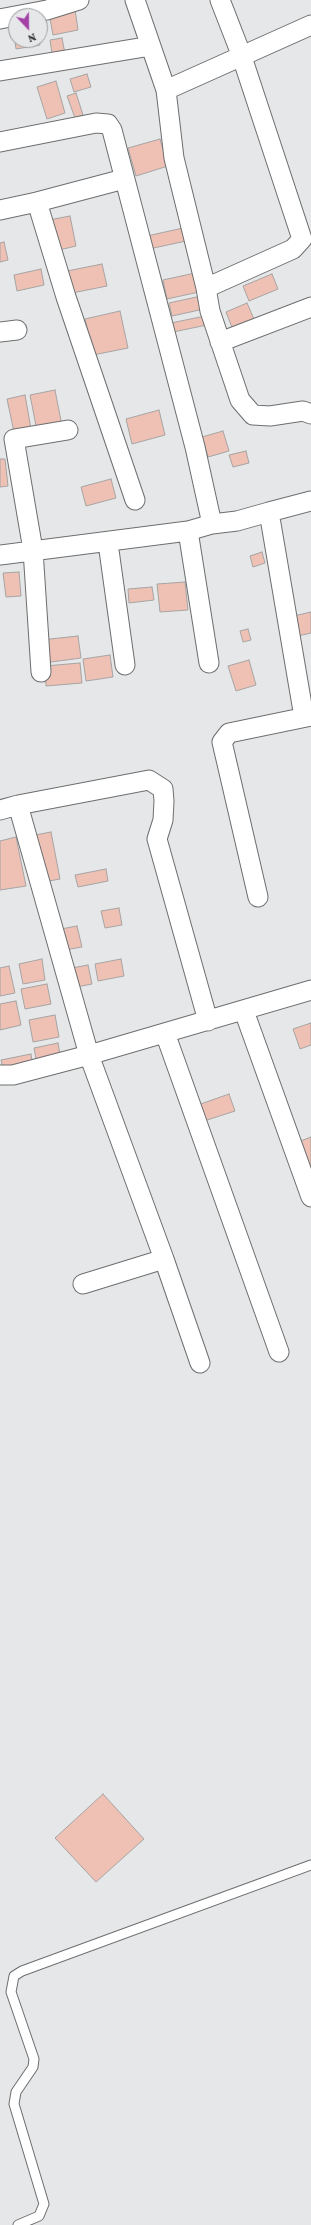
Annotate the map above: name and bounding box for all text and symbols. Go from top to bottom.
north arrow [8,8,48,48]
text: N [26,31,38,45]

